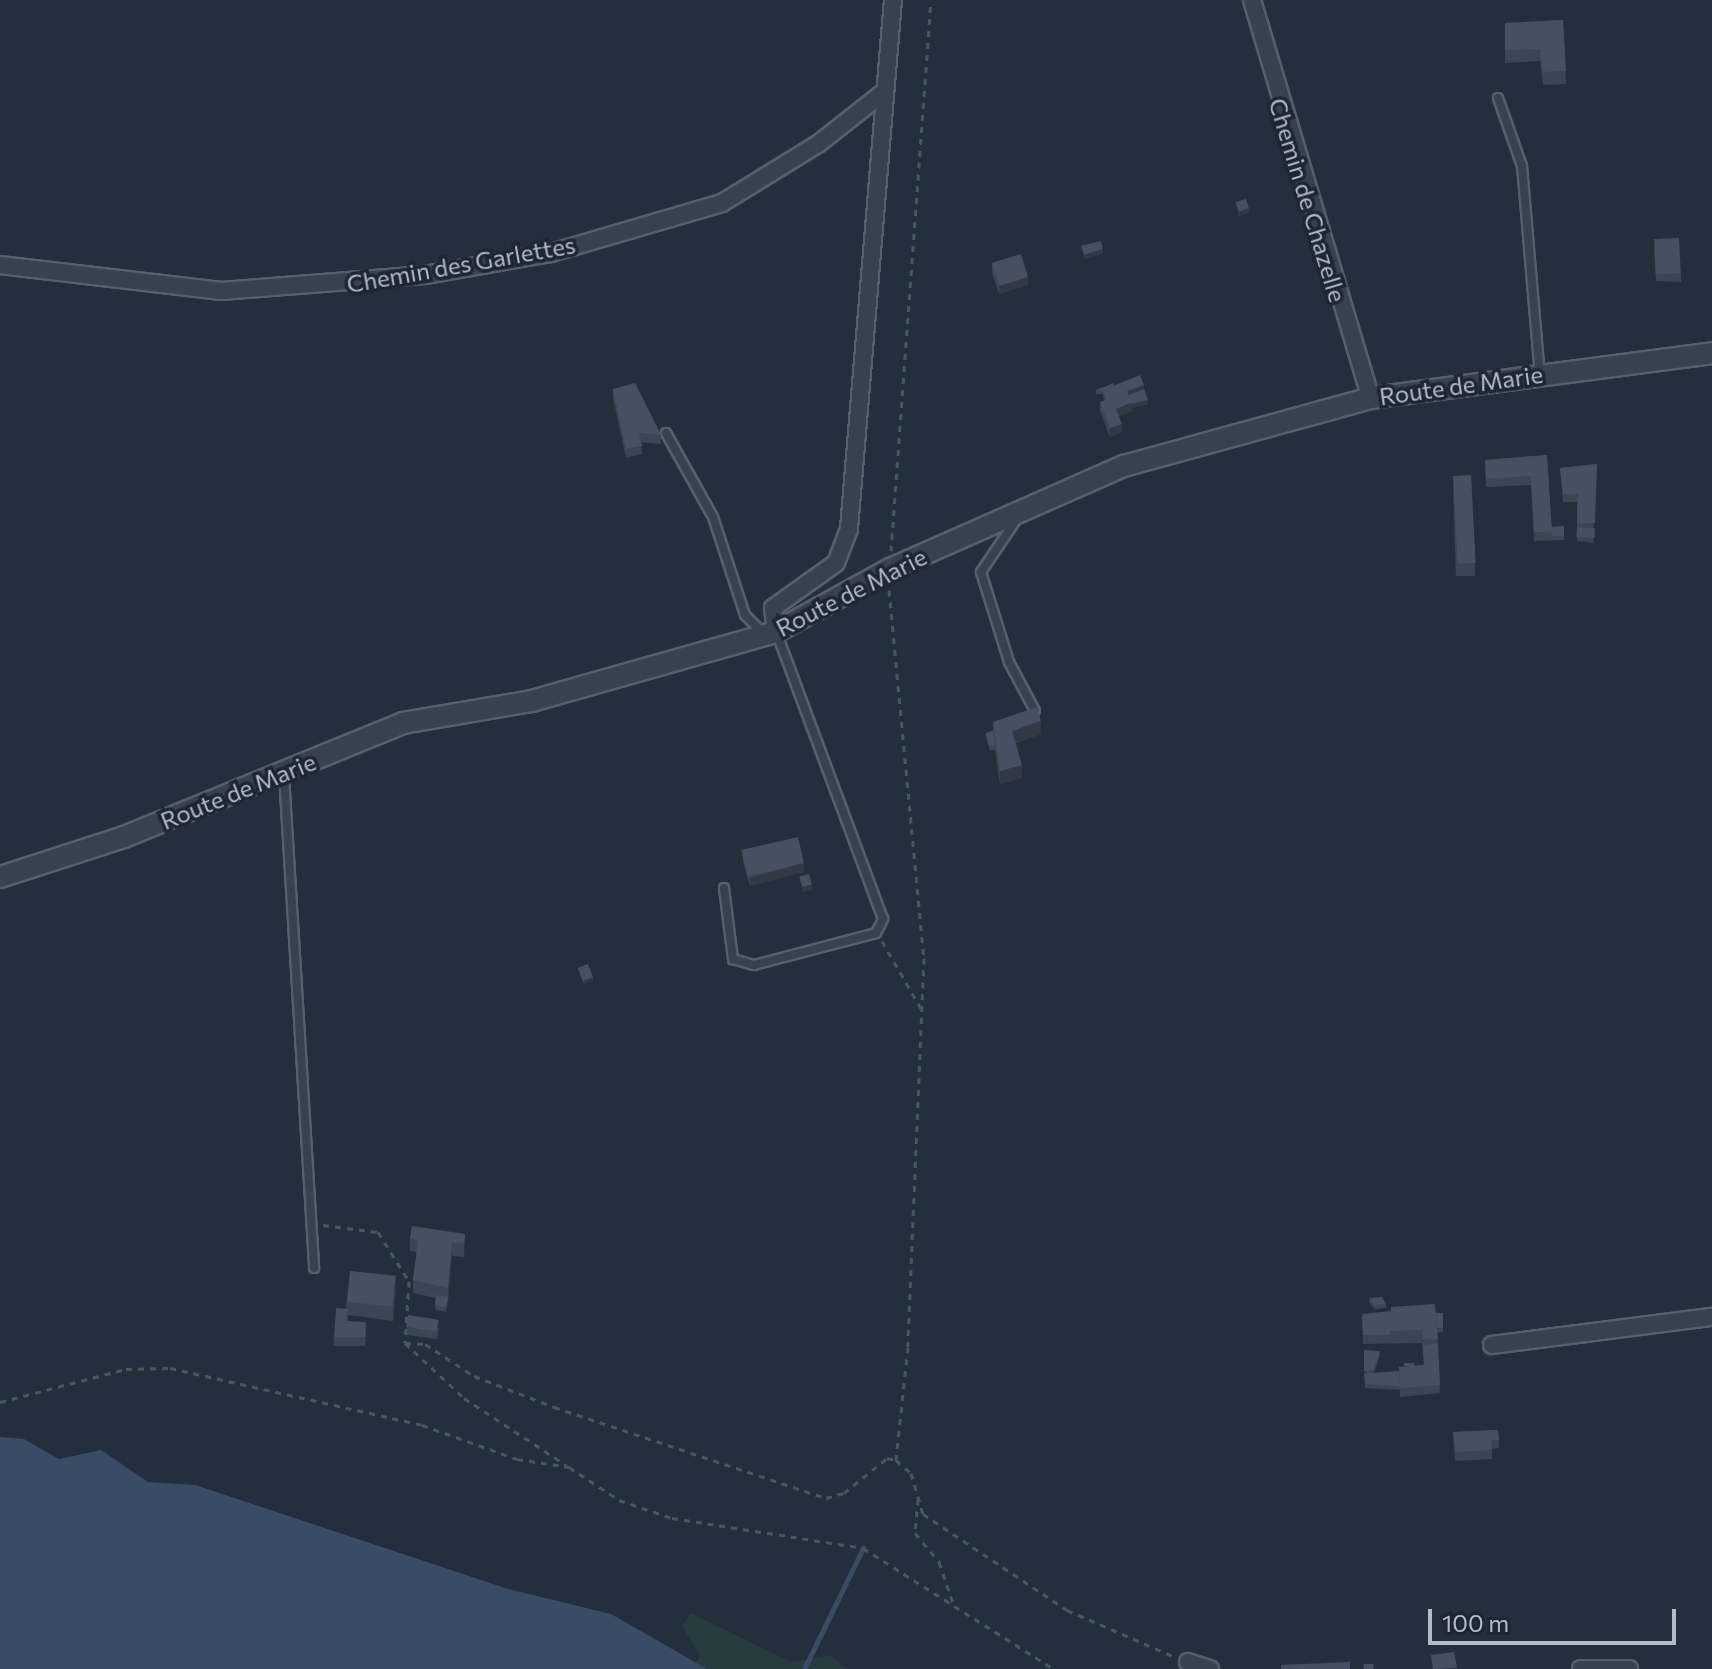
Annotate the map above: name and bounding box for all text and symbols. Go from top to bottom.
street label: Chemin de Chazelle [1263,95,1353,305]
street label: Chemin des Garlettes [344,230,578,298]
street label: Route de Marie [1377,359,1545,411]
street label: Route de Marie [771,542,931,642]
street label: Route de Marie [156,747,320,835]
scale bar [1432,1593,1680,1643]
text: 100 m [1442,1608,1509,1637]

